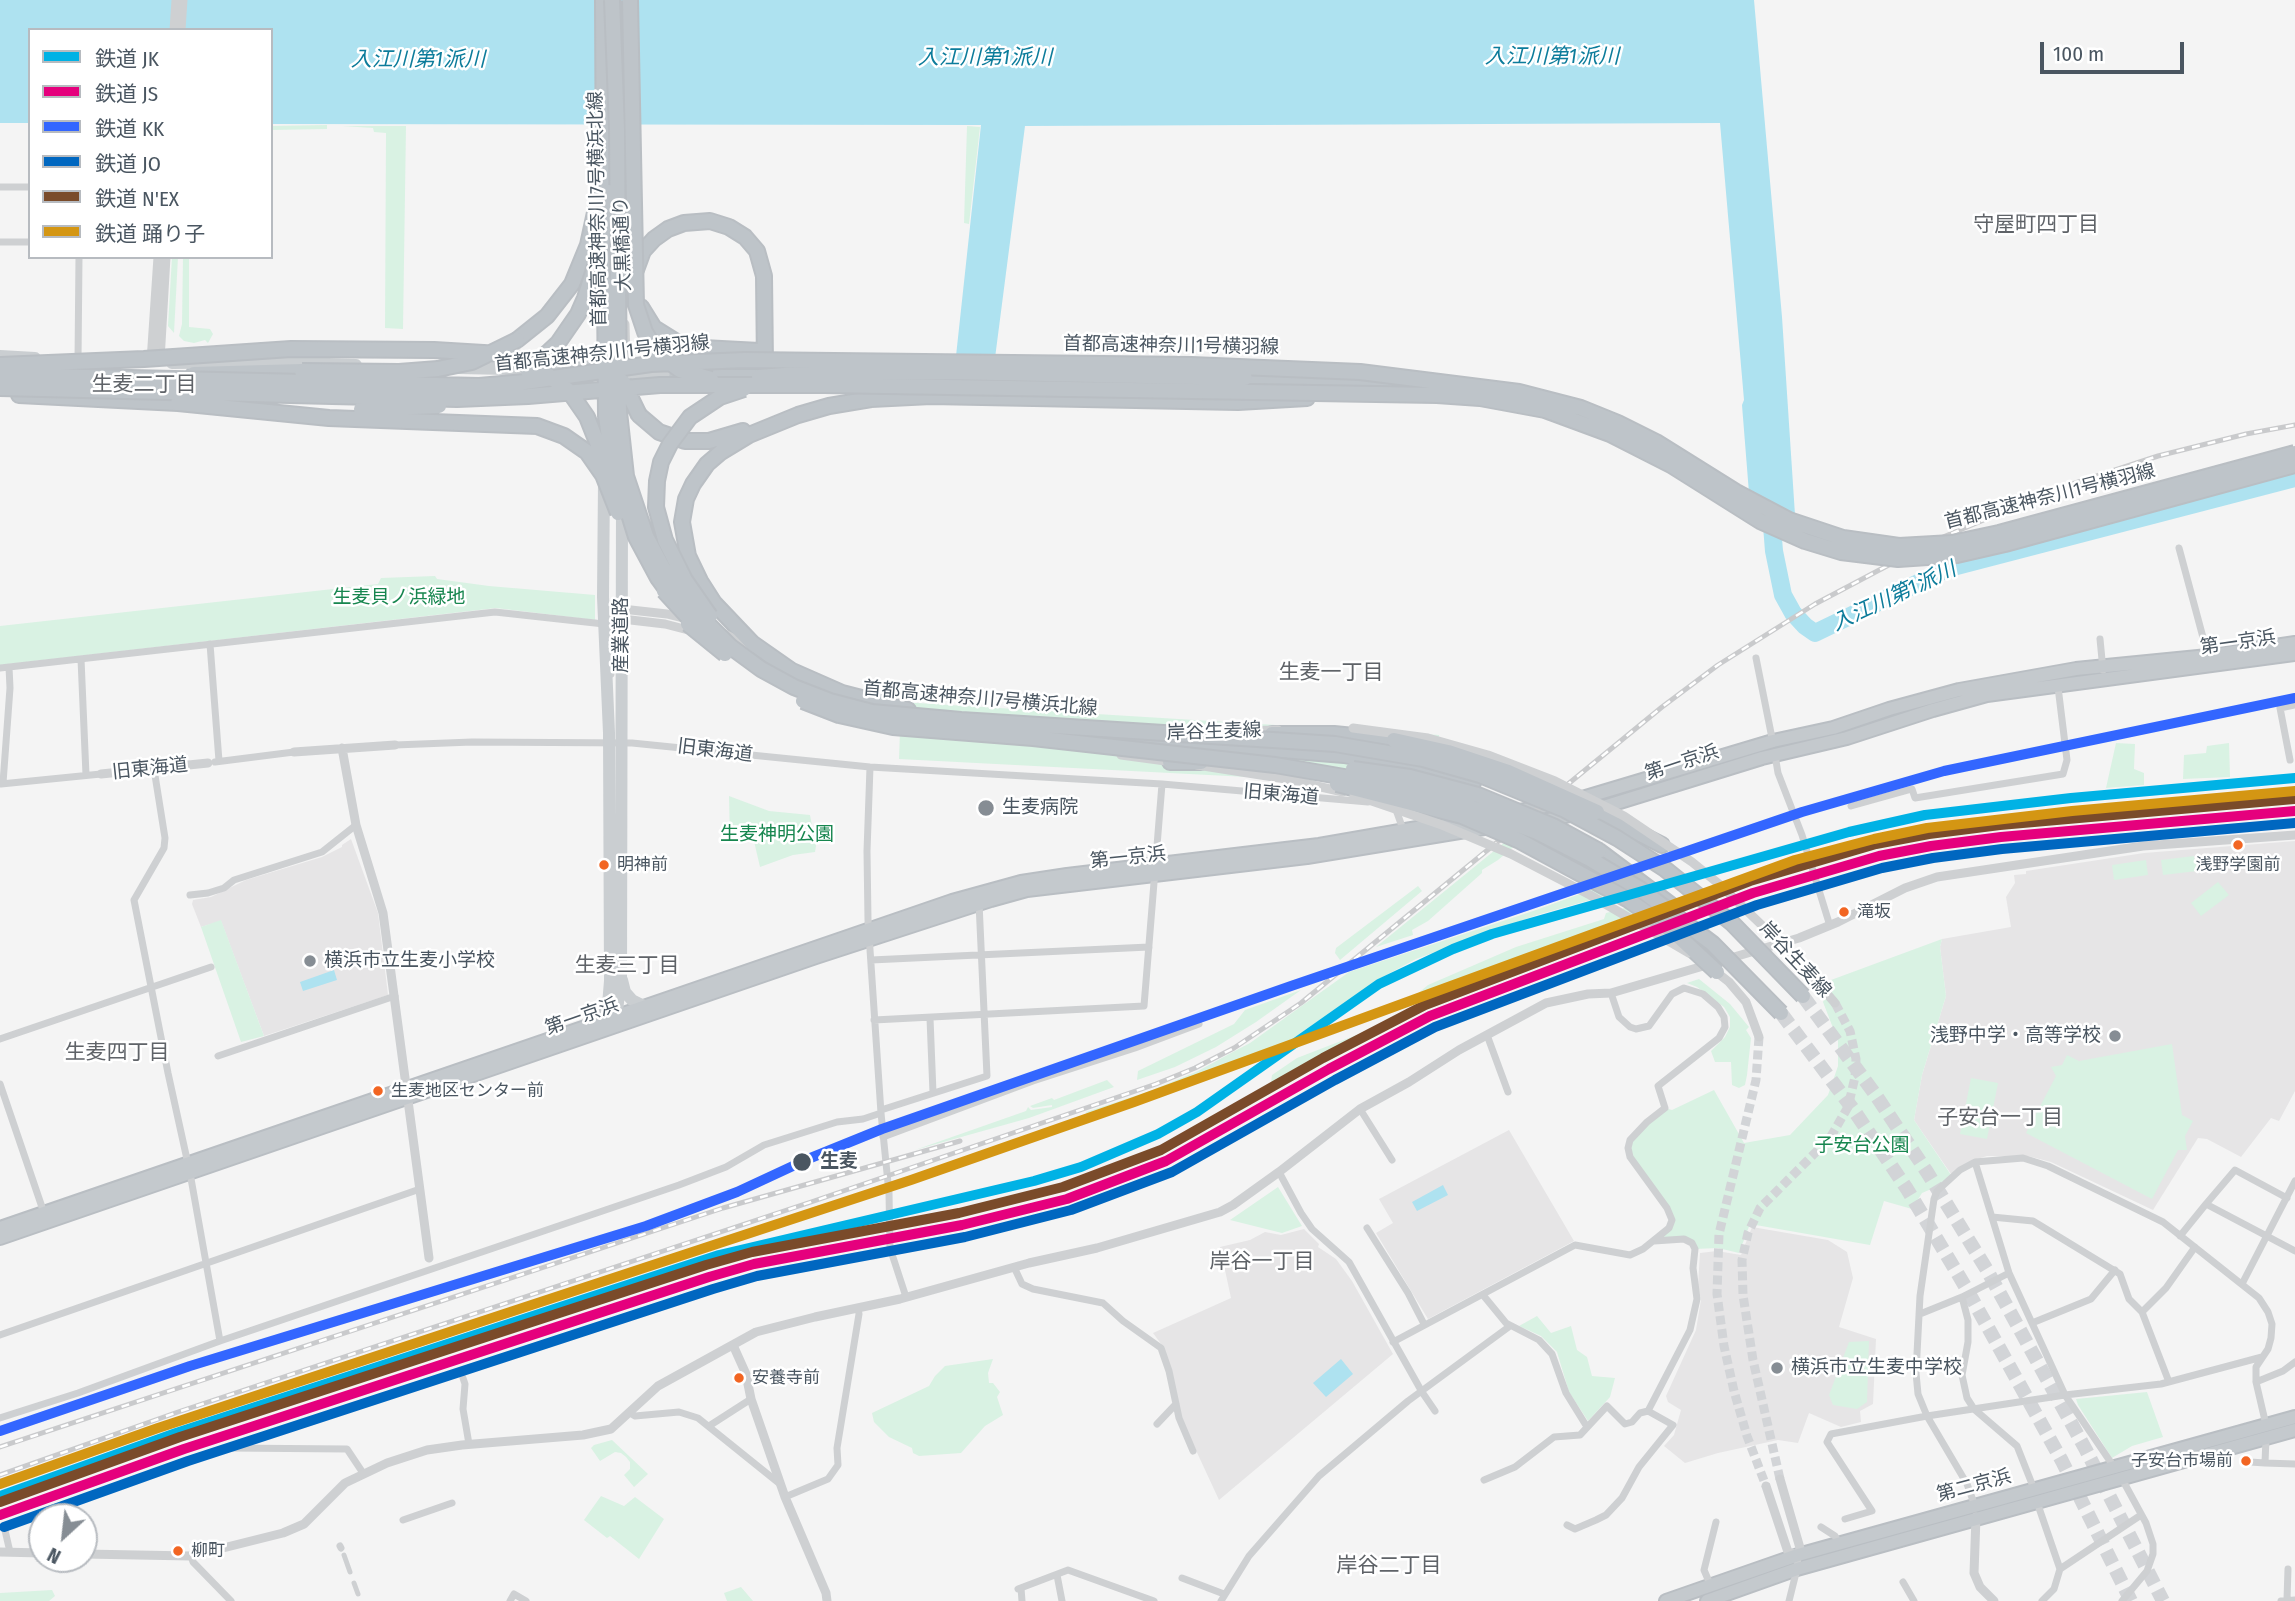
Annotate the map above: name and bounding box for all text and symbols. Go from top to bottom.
legend [28,28,273,259]
scale bar [2043,28,2186,72]
text: 100 m [2053,41,2104,67]
water label: 入江川第1派川 [1485,44,1619,70]
water label: 入江川第1派川 [918,45,1052,71]
text: 鉄道 JK [95,46,159,72]
water label: 入江川第1派川 [351,47,485,73]
text: 鉄道 JS [95,81,158,107]
street label: 首都高速神奈川7号横浜北線 [585,91,611,327]
text: 鉄道 KK [95,116,164,142]
text: 鉄道 JO [95,151,161,177]
text: 鉄道 N'EX [95,186,179,212]
street label: 大黒橋通り [610,196,636,292]
district label: 守屋町四丁目 [1973,212,2099,238]
text: 鉄道 踊り子 [95,221,205,247]
street label: 首都高速神奈川1号横羽線 [493,331,711,377]
street label: 首都高速神奈川1号横羽線 [1063,333,1279,359]
district label: 生麦二丁目 [92,372,196,398]
street label: 首都高速神奈川1号横羽線 [1942,460,2158,534]
water label: 入江川第1派川 [1828,557,1960,637]
park label: 生麦貝ノ浜緑地 [333,587,465,609]
street label: 産業道路 [611,597,633,673]
street label: 第一京浜 [2199,626,2277,660]
district label: 生麦一丁目 [1279,660,1383,686]
street label: 首都高速神奈川7号横浜北線 [862,677,1098,721]
street label: 岸谷生麦線 [1166,719,1262,745]
street label: 旧東海道 [676,735,754,767]
street label: 第一京浜 [1642,740,1722,786]
street label: 旧東海道 [111,754,189,784]
street label: 旧東海道 [1242,780,1320,810]
place label: 生麦病院 [1002,797,1078,819]
marker: 生麦病院 [976,798,996,818]
park label: 生麦神明公園 [720,824,834,846]
marker: 浅野学園前 [2231,838,2245,852]
street label: 第一京浜 [1089,843,1167,873]
place label: 明神前 [617,855,668,875]
place label: 浅野学園前 [2196,855,2280,875]
marker: 明神前 [597,858,611,872]
place label: 滝坂 [1857,902,1891,922]
marker: 滝坂 [1837,905,1851,919]
street label: 岸谷生麦線 [1754,917,1836,1003]
place label: 横浜市立生麦小学校 [324,950,495,972]
marker: 横浜市立生麦小学校 [302,953,318,969]
district label: 生麦三丁目 [575,953,679,979]
street label: 第一京浜 [542,994,622,1040]
place label: 浅野中学・高等学校 [1930,1025,2101,1047]
marker: 浅野中学・高等学校 [2107,1028,2123,1044]
district label: 生麦四丁目 [65,1040,169,1066]
place label: 生麦地区センター前 [391,1081,544,1101]
marker: 生麦地区センター前 [371,1084,385,1098]
district label: 子安台一丁目 [1937,1105,2063,1131]
park label: 子安台公園 [1815,1135,1909,1157]
marker: 生麦 [791,1151,813,1173]
place label: 生麦 [820,1151,858,1173]
district label: 岸谷一丁目 [1210,1249,1314,1275]
place label: 横浜市立生麦中学校 [1791,1357,1962,1379]
marker: 横浜市立生麦中学校 [1769,1360,1785,1376]
place label: 安養寺前 [752,1368,820,1388]
marker: 安養寺前 [732,1371,746,1385]
place label: 子安台市場前 [2131,1451,2233,1471]
marker: 子安台市場前 [2239,1454,2253,1468]
street label: 第二京浜 [1934,1465,2014,1507]
north arrow [28,1503,98,1573]
place label: 柳町 [191,1541,225,1561]
text: N [44,1543,64,1568]
marker: 柳町 [171,1544,185,1558]
district label: 岸谷二丁目 [1337,1553,1441,1579]

